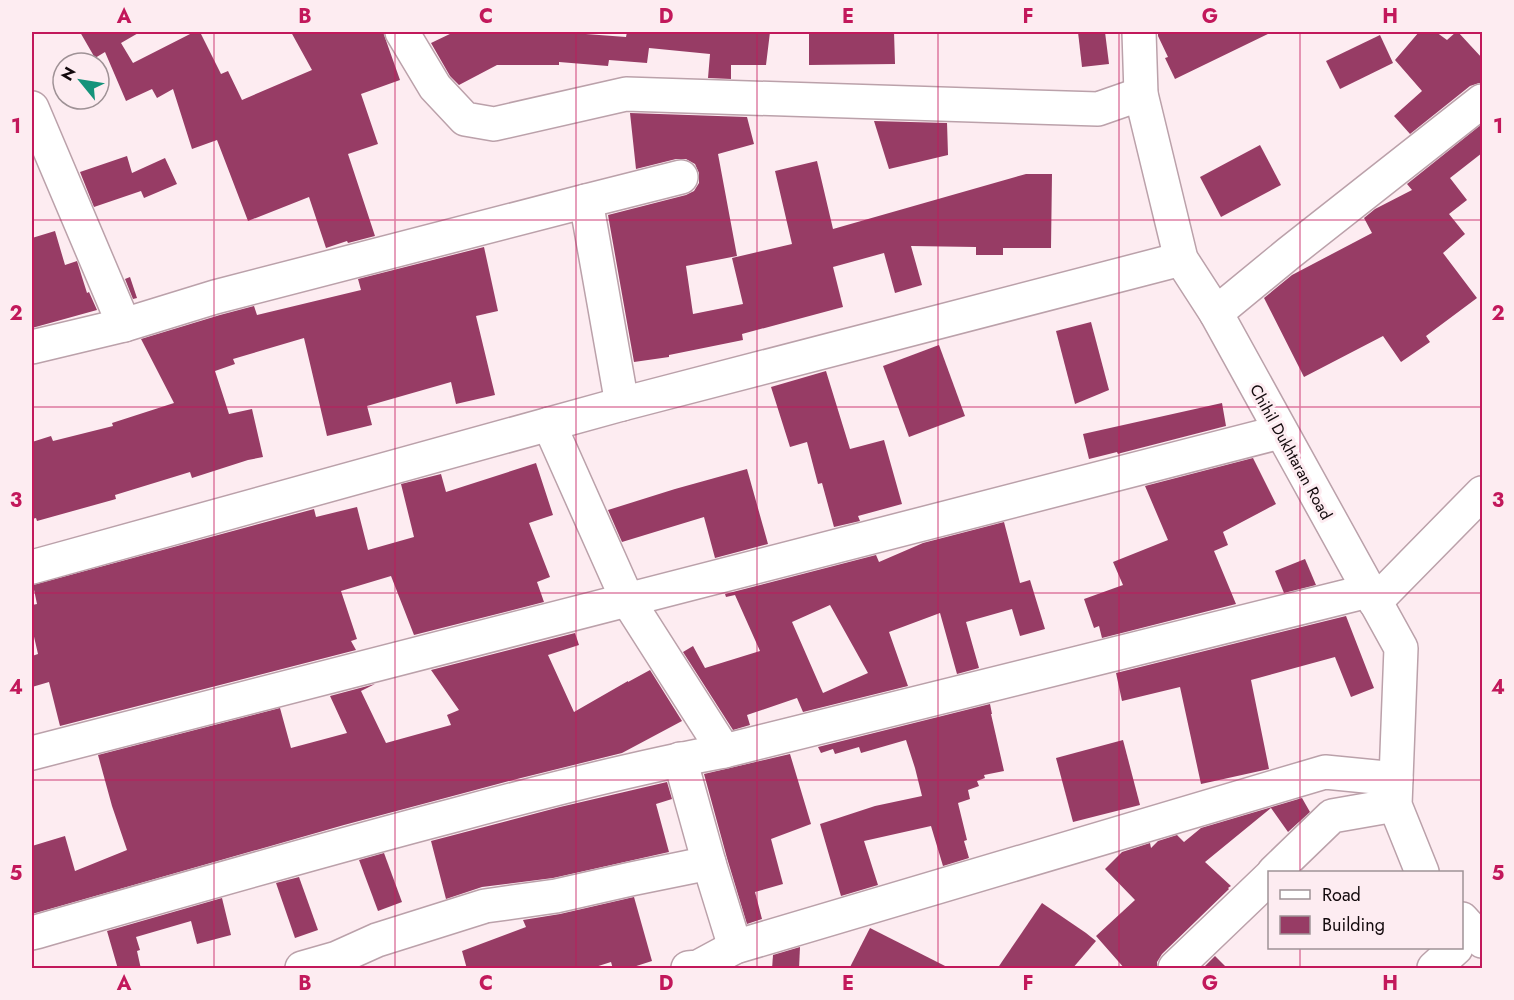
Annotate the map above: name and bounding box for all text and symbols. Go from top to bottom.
text: A [116,2,132,31]
text: B [298,2,312,31]
text: C [479,2,493,31]
text: D [659,2,673,31]
text: E [842,2,854,31]
text: F [1022,2,1034,31]
text: G [1202,2,1218,31]
text: H [1382,2,1398,31]
north arrow [51,51,111,111]
text: N [55,62,82,85]
text: 1 [11,112,21,141]
text: 1 [1493,112,1503,141]
text: 2 [9,299,23,328]
text: 2 [1491,299,1505,328]
street label: Chihil Dukhtaran Road [1244,380,1338,524]
text: 3 [10,486,22,515]
text: 3 [1492,486,1504,515]
text: 4 [9,673,23,702]
text: 4 [1491,673,1505,702]
text: 5 [10,859,23,888]
text: 5 [1492,859,1505,888]
legend [1268,871,1463,949]
text: Road [1322,882,1361,908]
text: Building [1322,912,1385,938]
text: A [116,969,132,998]
text: B [298,969,312,998]
text: C [479,969,493,998]
text: D [659,969,673,998]
text: E [842,969,854,998]
text: F [1022,969,1034,998]
text: G [1202,969,1218,998]
text: H [1382,969,1398,998]

